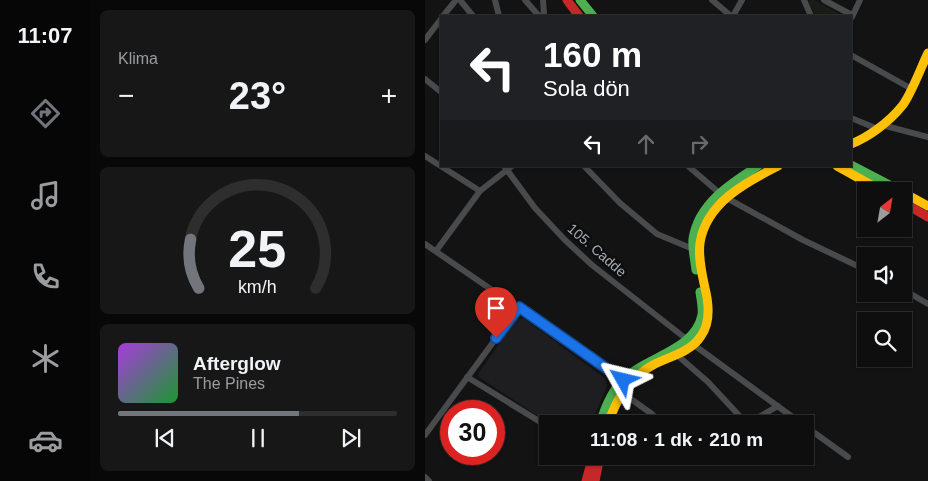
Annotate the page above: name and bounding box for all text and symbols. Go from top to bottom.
text: 11:07 [17,23,73,48]
icon: left [460,35,525,100]
text: 160 m [543,35,642,74]
text: Klima [118,50,158,67]
text: 23° [229,75,286,117]
text: Sola dön [543,76,630,101]
text: − [118,80,134,111]
text: + [381,80,397,111]
icon: directions [28,96,63,131]
icon: left [579,130,607,158]
icon: ahead [632,130,660,158]
icon: right [685,130,713,158]
icon: music [28,178,63,213]
north arrow [857,182,913,238]
map controls [857,182,912,367]
text: 25 [229,220,286,278]
street label: 105. Cadde [564,220,630,280]
button: sound [857,247,912,302]
icon: phone [28,259,63,294]
text: km/h [238,277,277,297]
pin [475,287,517,338]
icon: arrive [482,294,510,322]
button: search [857,312,912,367]
icon: climate [28,341,63,376]
text: Afterglow [193,353,281,374]
position arrow [596,353,648,405]
text: The Pines [193,375,265,392]
speed limit sign: 30 [440,400,505,465]
icon: car [28,423,63,458]
icon: previous [151,424,179,452]
icon: pause [244,424,272,452]
icon: next [337,424,365,452]
text: 11:08 · 1 dk · 210 m [590,429,763,450]

